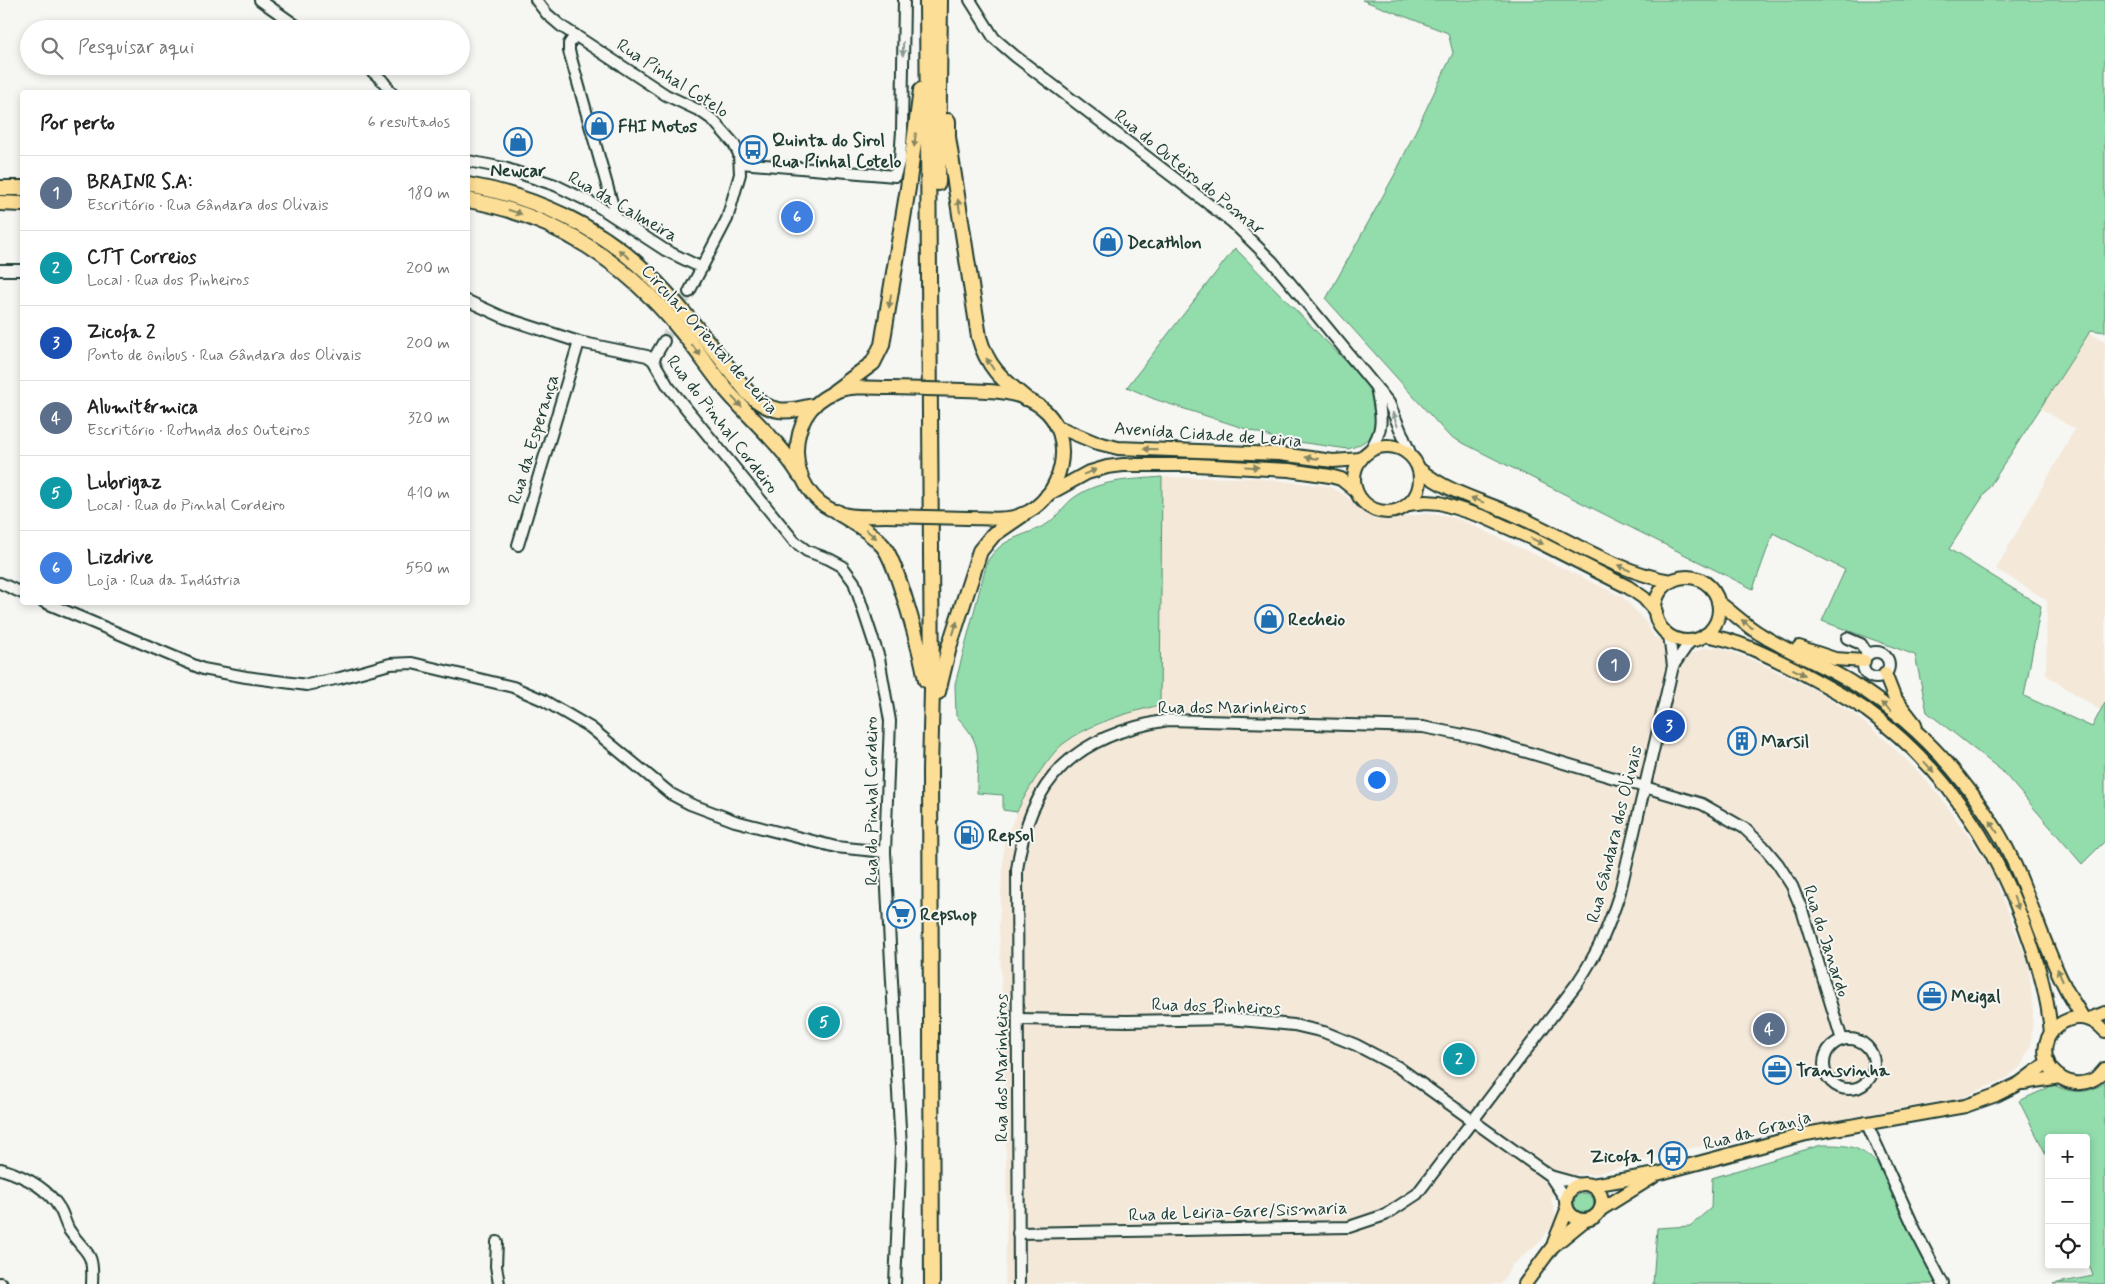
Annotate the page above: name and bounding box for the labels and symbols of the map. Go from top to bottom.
street label: Rua Pinhal Cotelo [612,34,733,124]
one-way arrow [899,41,907,57]
street label: Rua do Outeiro do Pomar [1109,104,1270,242]
shop icon: FHI Motos [584,111,614,141]
place label: FHI Motos [618,115,697,139]
shop icon: Newcar [503,127,533,157]
place label: Quinta do Sirol Rua Pinhal Cotelo [772,129,902,174]
one-way arrow [910,132,918,148]
bus stop icon: Quinta do Sirol Rua Pinhal Cotelo [738,135,768,165]
place label: Newcar [490,159,546,183]
street label: Rua da Calmeira [563,166,682,248]
pin: 6 [781,198,813,236]
one-way arrow [954,198,962,214]
one-way arrow [507,208,522,216]
shop icon: Decathlon [1093,227,1123,257]
place label: Decathlon [1127,231,1202,255]
one-way arrow [617,248,630,259]
street label: Circular Oriental de Leiria [635,259,783,420]
one-way arrow [886,293,894,309]
one-way arrow [691,343,702,356]
street label: Rua do Pinhal Cordeiro [661,350,784,499]
one-way arrow [986,357,995,371]
street label: Rua da Esperança [503,371,565,507]
one-way arrow [731,395,743,407]
one-way arrow [1391,412,1398,427]
street label: Avenida Cidade de Leiria [1113,416,1303,454]
one-way arrow [1142,444,1158,452]
one-way arrow [1304,454,1320,462]
one-way arrow [1244,464,1260,472]
one-way arrow [1083,468,1098,476]
one-way arrow [1469,496,1484,504]
one-way arrow [864,529,877,540]
one-way arrow [1530,537,1544,545]
one-way arrow [1617,563,1631,571]
shop icon: Recheio [1254,604,1284,634]
place label: Recheio [1288,608,1345,632]
one-way arrow [1740,619,1753,629]
one-way arrow [952,620,960,635]
pin: 1 [1598,646,1630,684]
one-way arrow [1792,668,1806,676]
street label: Rua dos Marinheiros [1158,696,1306,720]
one-way arrow [1880,701,1893,712]
pin: 3 [1653,707,1685,745]
street label: Rua do Pinhal Cordeiro [860,716,884,886]
building icon: Marsil [1727,726,1757,756]
place label: Marsil [1761,730,1809,754]
street label: Rua Gândara dos Olivais [1581,743,1649,926]
one-way arrow [1923,761,1935,773]
your location [1364,767,1390,793]
fuel station icon: Repsol [954,820,984,850]
one-way arrow [1989,820,1999,833]
place label: Repsol [988,824,1034,848]
street label: Rua do Janardo [1797,882,1855,1000]
one-way arrow [2012,896,2020,911]
supermarket icon: Repshop [886,899,916,929]
place label: Repshop [920,903,977,927]
one-way arrow [2055,968,2063,982]
office icon: Meigal [1917,981,1947,1011]
place label: Meigal [1951,985,2001,1009]
street label: Rua dos Pinheiros [1151,993,1281,1021]
street label: Rua dos Marinheiros [990,994,1014,1142]
pin: 5 [808,1003,840,1041]
pin: 4 [1753,1010,1785,1048]
pin: 2 [1443,1040,1475,1078]
office icon: Transvinha [1762,1055,1792,1085]
place label: Transvinha [1796,1059,1891,1083]
street label: Rua da Granja [1701,1105,1814,1157]
bus stop icon: Zicofa 1 [1658,1141,1688,1171]
place label: Zicofa 1 [1590,1145,1654,1169]
street label: Rua de Leiria-Gare/Sismaria [1128,1196,1348,1228]

